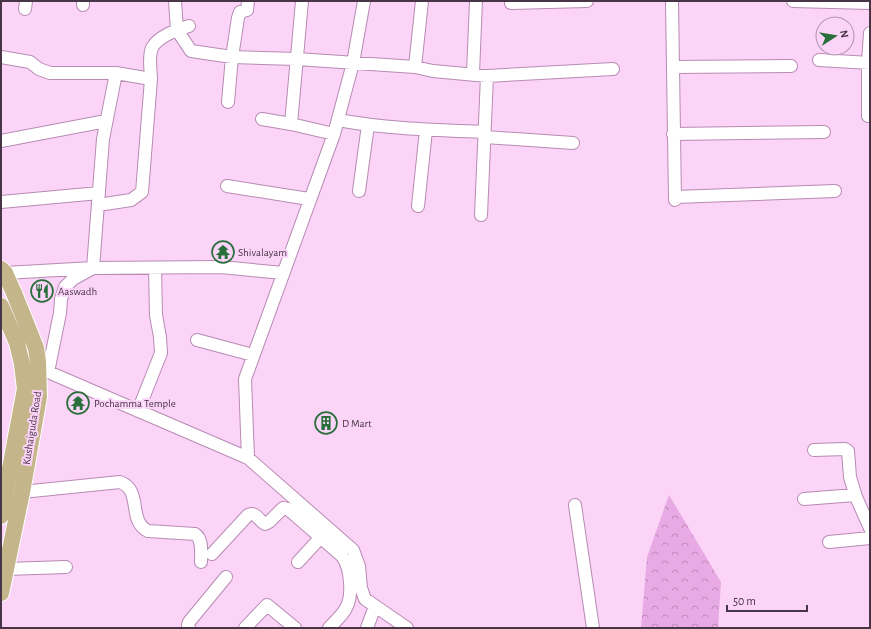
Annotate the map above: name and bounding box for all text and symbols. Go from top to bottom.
north arrow [815,16,855,56]
text: N [838,29,850,39]
temple icon: Shivalayam [210,239,236,265]
place label: Shivalayam [238,247,287,258]
restaurant icon: Aaswadh [29,278,55,304]
place label: Aaswadh [58,286,97,297]
street label: Kushaiguda Road [21,390,43,466]
temple icon: Pochamma Temple [65,390,91,416]
place label: Pochamma Temple [94,398,176,409]
building icon: D Mart [313,410,339,436]
place label: D Mart [342,418,372,429]
scale bar [727,587,807,613]
text: 50 m [733,595,756,607]

